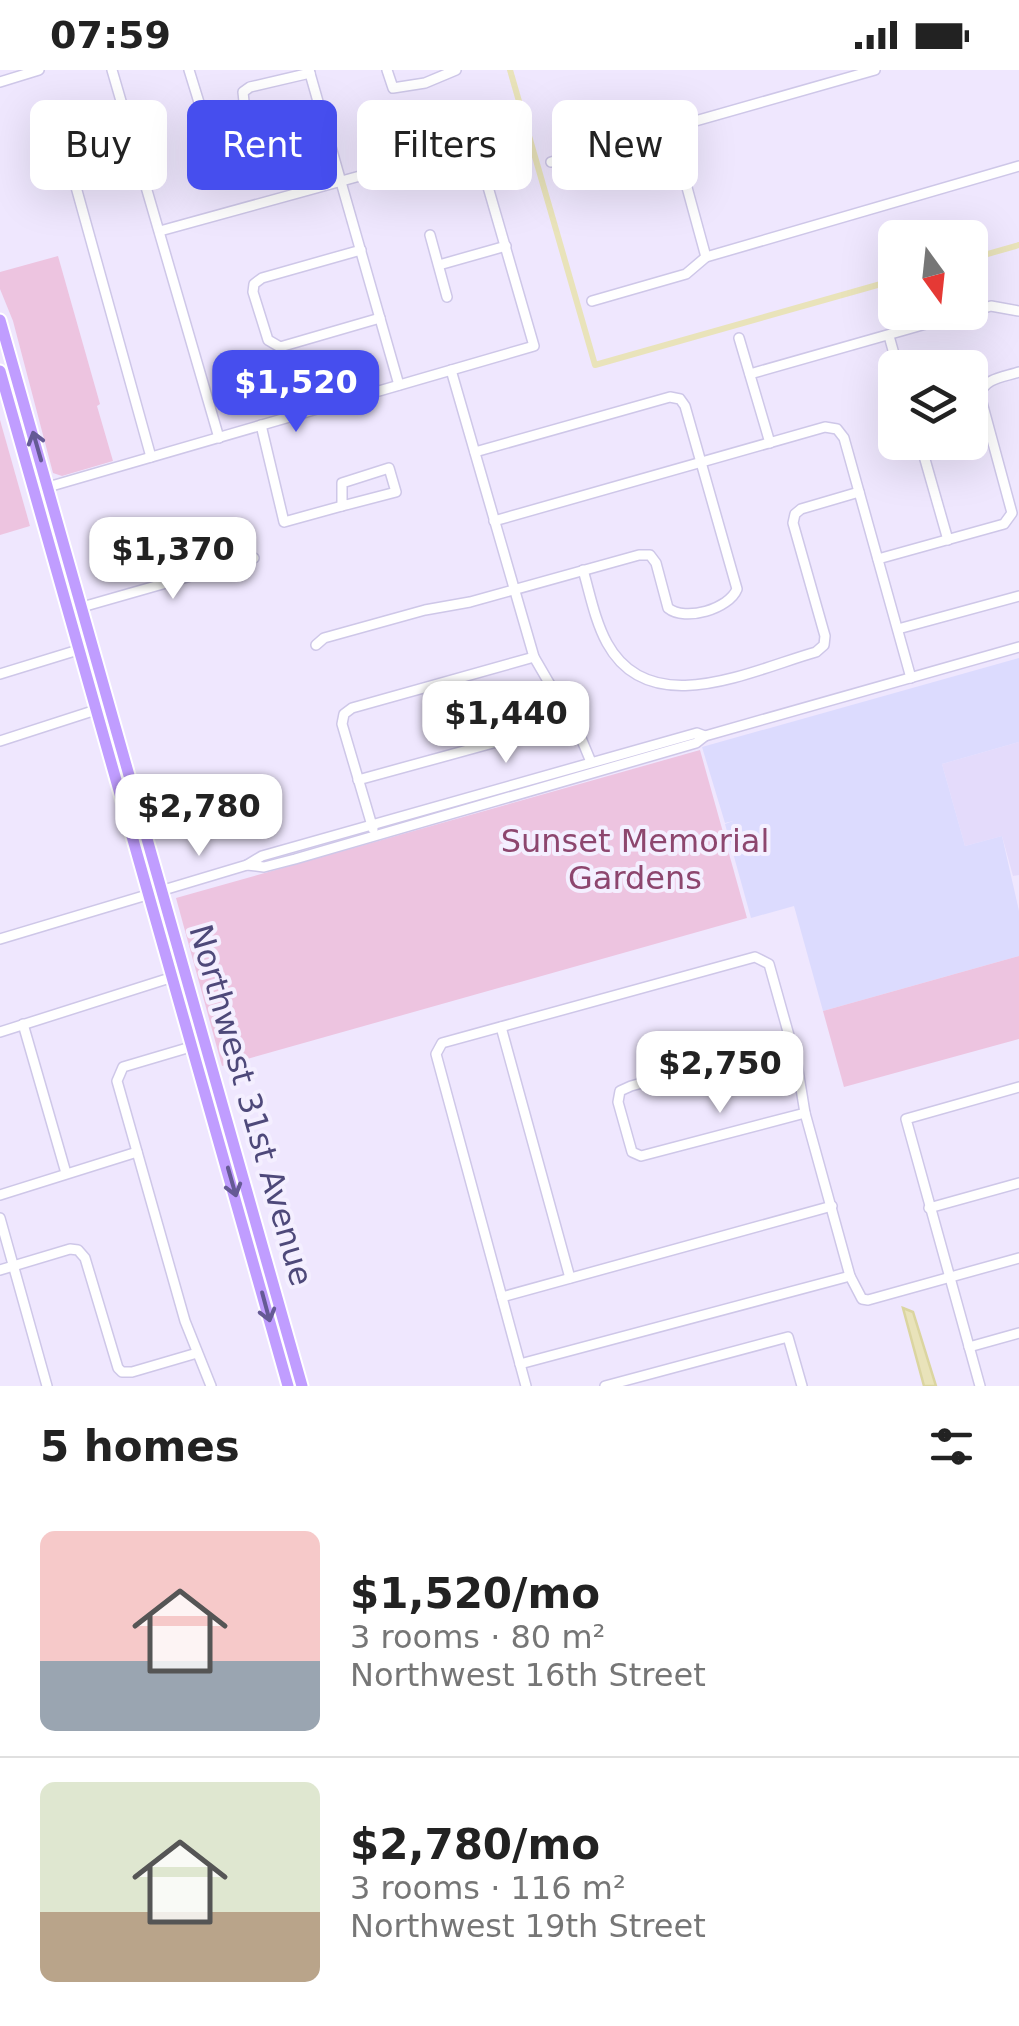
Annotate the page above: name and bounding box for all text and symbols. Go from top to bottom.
text: 07:59 [50,13,171,57]
chip: Buy [30,100,167,190]
chip: Rent [187,100,337,190]
chip: Filters [357,100,532,190]
chip: New [552,100,698,190]
north arrow [878,220,988,330]
map controls [878,220,988,460]
pin: $1,520 [215,350,377,435]
button: layers [878,350,988,460]
text: $1,520 [234,363,358,401]
one-way arrow [26,431,45,463]
pin: $1,370 [92,517,254,602]
text: $1,370 [111,530,235,568]
pin: $1,440 [425,681,587,766]
text: $1,440 [444,694,568,732]
pin: $2,780 [118,774,280,859]
text: $2,780 [137,787,261,825]
park label: Sunset Memorial Gardens [501,822,769,897]
street label: Northwest 31st Avenue [181,920,321,1290]
pin: $2,750 [639,1031,801,1116]
text: $2,750 [658,1044,782,1082]
one-way arrow [223,1166,242,1197]
one-way arrow [257,1290,276,1322]
icon: filters [924,1419,979,1474]
text: 5 homes [40,1422,240,1471]
text: $1,520/mo [350,1569,600,1618]
icon: home [120,1571,240,1691]
text: 3 rooms · 80 m² [350,1618,605,1656]
text: Northwest 16th Street [350,1656,706,1694]
text: $2,780/mo [350,1820,600,1869]
icon: home [120,1822,240,1942]
text: 3 rooms · 116 m² [350,1869,626,1907]
text: Northwest 19th Street [350,1907,706,1945]

